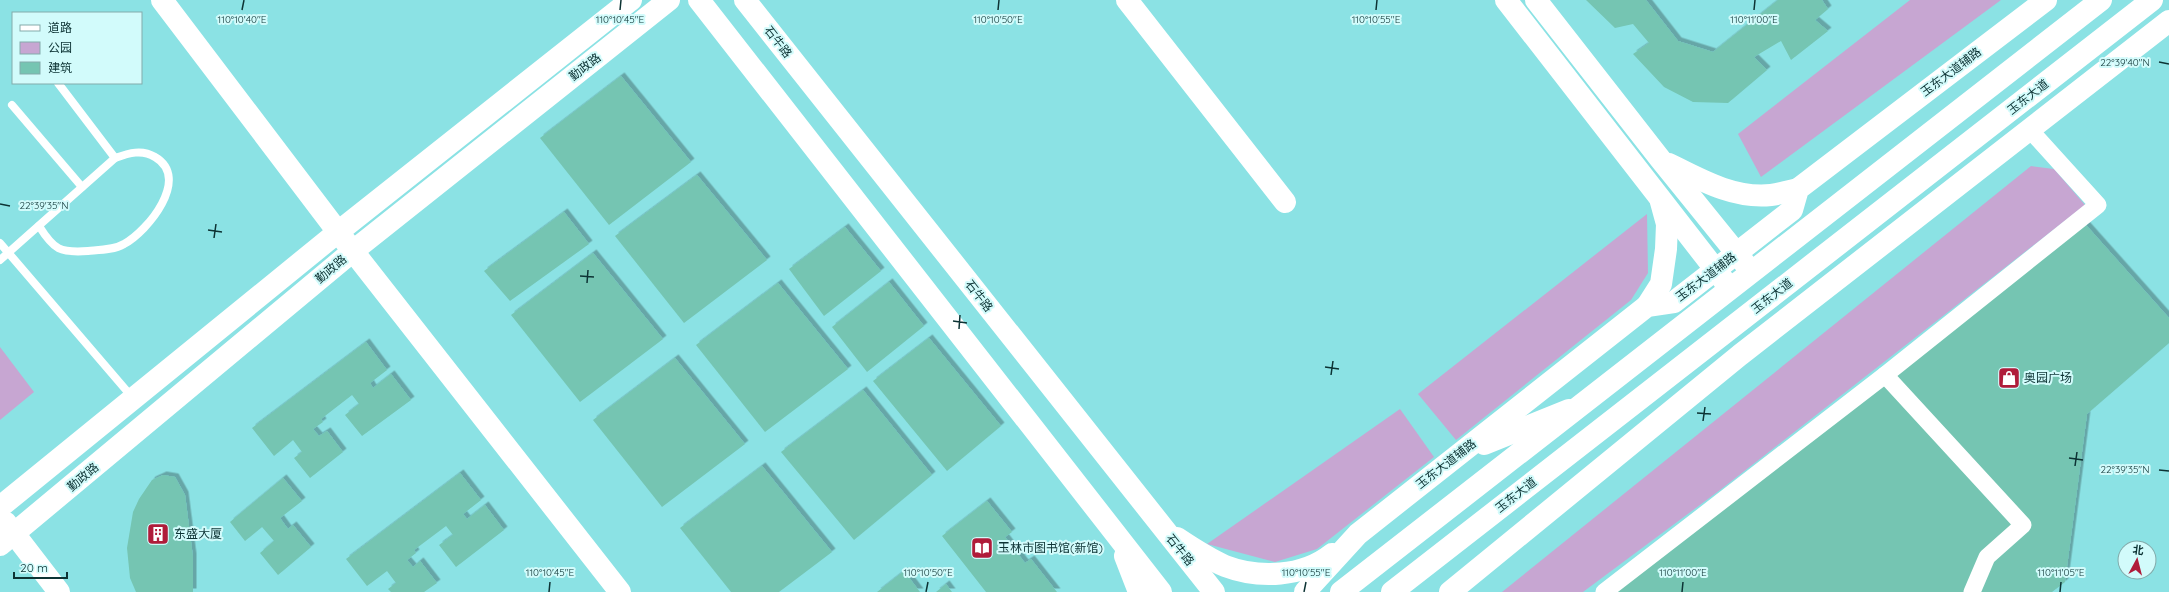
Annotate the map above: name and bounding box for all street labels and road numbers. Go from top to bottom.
street label: 石牛路 [761,23,795,60]
street label: 玉东大道辅路 [1917,44,1984,99]
street label: 勤政路 [566,50,603,84]
street label: 玉东大道 [2004,76,2051,117]
street label: 玉东大道辅路 [1672,249,1739,304]
street label: 勤政路 [312,251,349,286]
street label: 玉东大道 [1748,275,1795,316]
street label: 石牛路 [962,277,996,314]
street label: 玉东大道辅路 [1413,436,1479,492]
street label: 勤政路 [64,459,101,494]
street label: 玉东大道 [1492,474,1539,515]
street label: 石牛路 [1163,531,1198,568]

